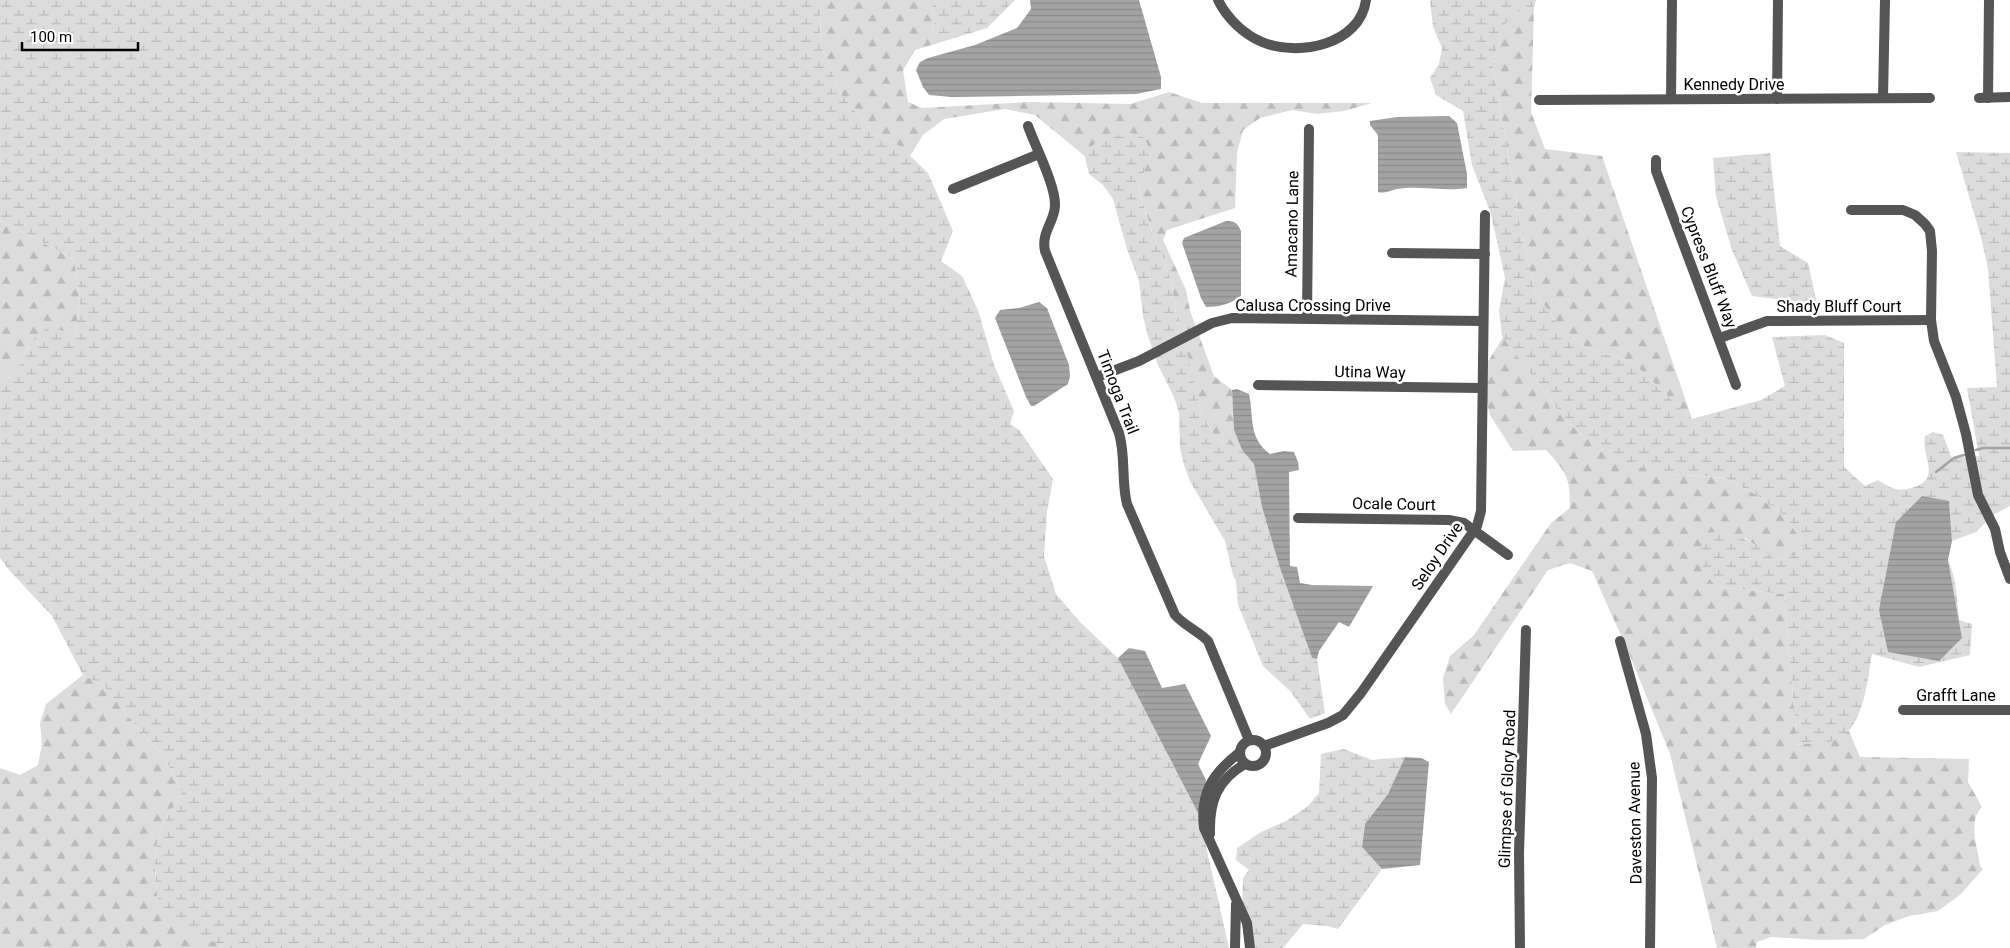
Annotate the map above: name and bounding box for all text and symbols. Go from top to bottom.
scale bar [22,20,139,52]
text: 100 m [30,28,72,46]
street label: Kennedy Drive [1684,75,1784,94]
street label: Amacano Lane [1282,170,1302,278]
street label: Cypress Bluff Way [1677,203,1741,331]
street label: Calusa Crossing Drive [1235,296,1391,315]
street label: Shady Bluff Court [1777,297,1901,316]
street label: Timoga Trail [1093,347,1143,437]
street label: Utina Way [1334,362,1406,382]
street label: Ocale Court [1352,494,1436,514]
street label: Seloy Drive [1407,518,1467,594]
street label: Grafft Lane [1916,686,1996,705]
street label: Glimpse of Glory Road [1495,709,1519,869]
street label: Daveston Avenue [1624,761,1646,885]

